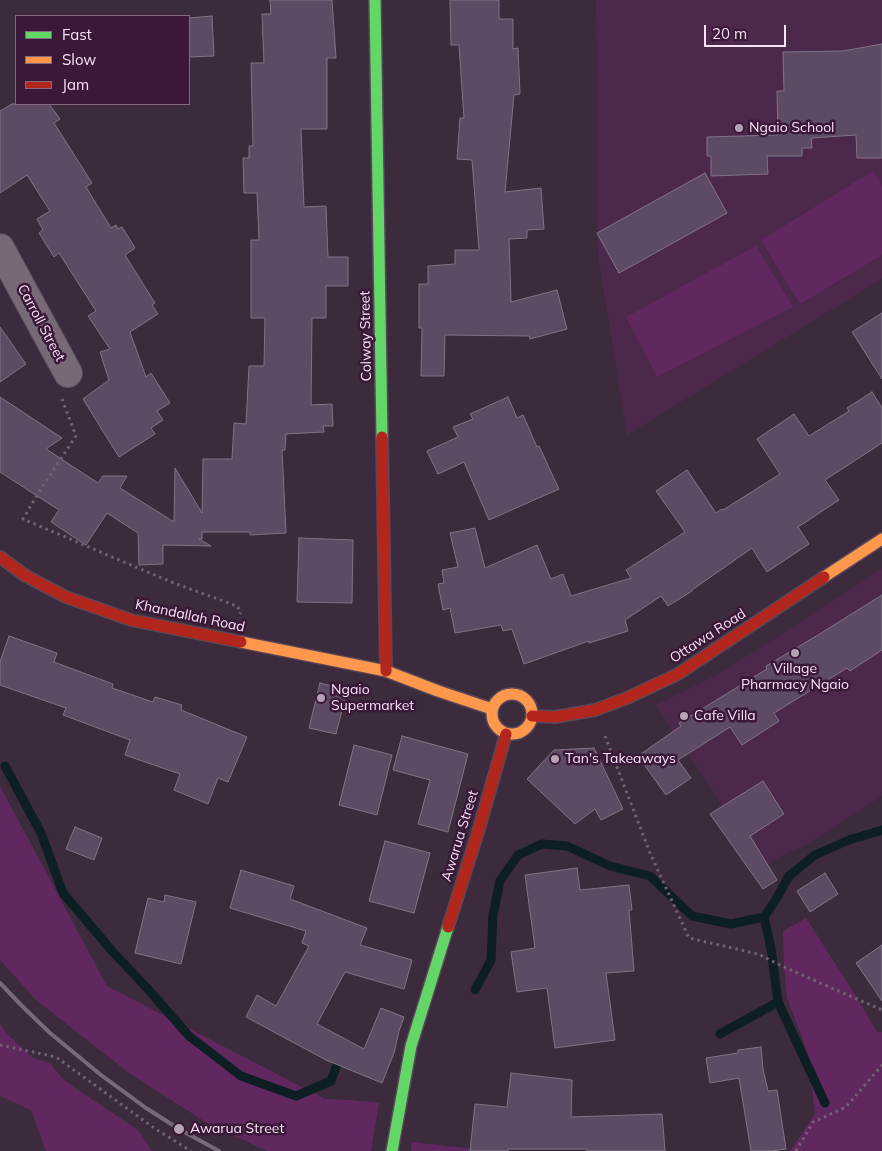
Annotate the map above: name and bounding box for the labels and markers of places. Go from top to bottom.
place label: Ngaio School [749,120,834,136]
marker: Ngaio School [733,122,745,134]
marker: Village Pharmacy Ngaio [789,647,801,659]
place label: Village Pharmacy Ngaio [741,661,849,694]
place label: Ngaio Supermarket [331,682,414,714]
marker: Ngaio Supermarket [315,692,327,704]
place label: Cafe Villa [694,708,756,724]
marker: Cafe Villa [678,710,690,722]
place label: Tan's Takeaways [565,751,676,767]
marker: Tan's Takeaways [549,753,561,765]
place label: Awarua Street [190,1121,284,1137]
marker: Awarua Street [172,1122,186,1136]

